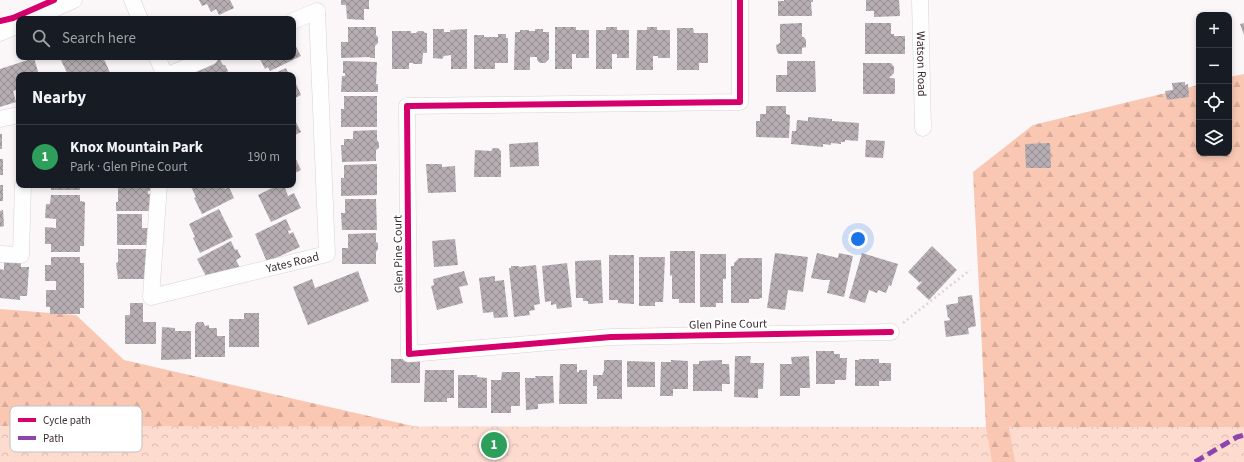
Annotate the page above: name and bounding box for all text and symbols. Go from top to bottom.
map controls [1196,12,1232,156]
button: + [1196,12,1232,48]
search box [16,16,296,60]
icon: search [30,27,52,49]
text: Search here [62,28,136,49]
street label: Watson Road [912,31,930,97]
button: − [1196,48,1232,84]
button: locate [1196,84,1232,120]
text: Nearby [32,86,86,110]
button: layers [1196,120,1232,156]
text: Knox Mountain Park [70,137,203,158]
text: 1 [42,148,48,166]
text: 190 m [247,148,280,166]
text: Park · Glen Pine Court [70,158,187,176]
street label: Glen Pine Court [389,215,408,293]
your location [848,229,868,249]
street label: Yates Road [264,248,321,278]
street label: Glen Pine Court [689,315,767,334]
legend [10,406,142,452]
text: Cycle path [43,413,91,428]
pin: 1 [481,430,507,460]
text: Path [43,431,64,446]

